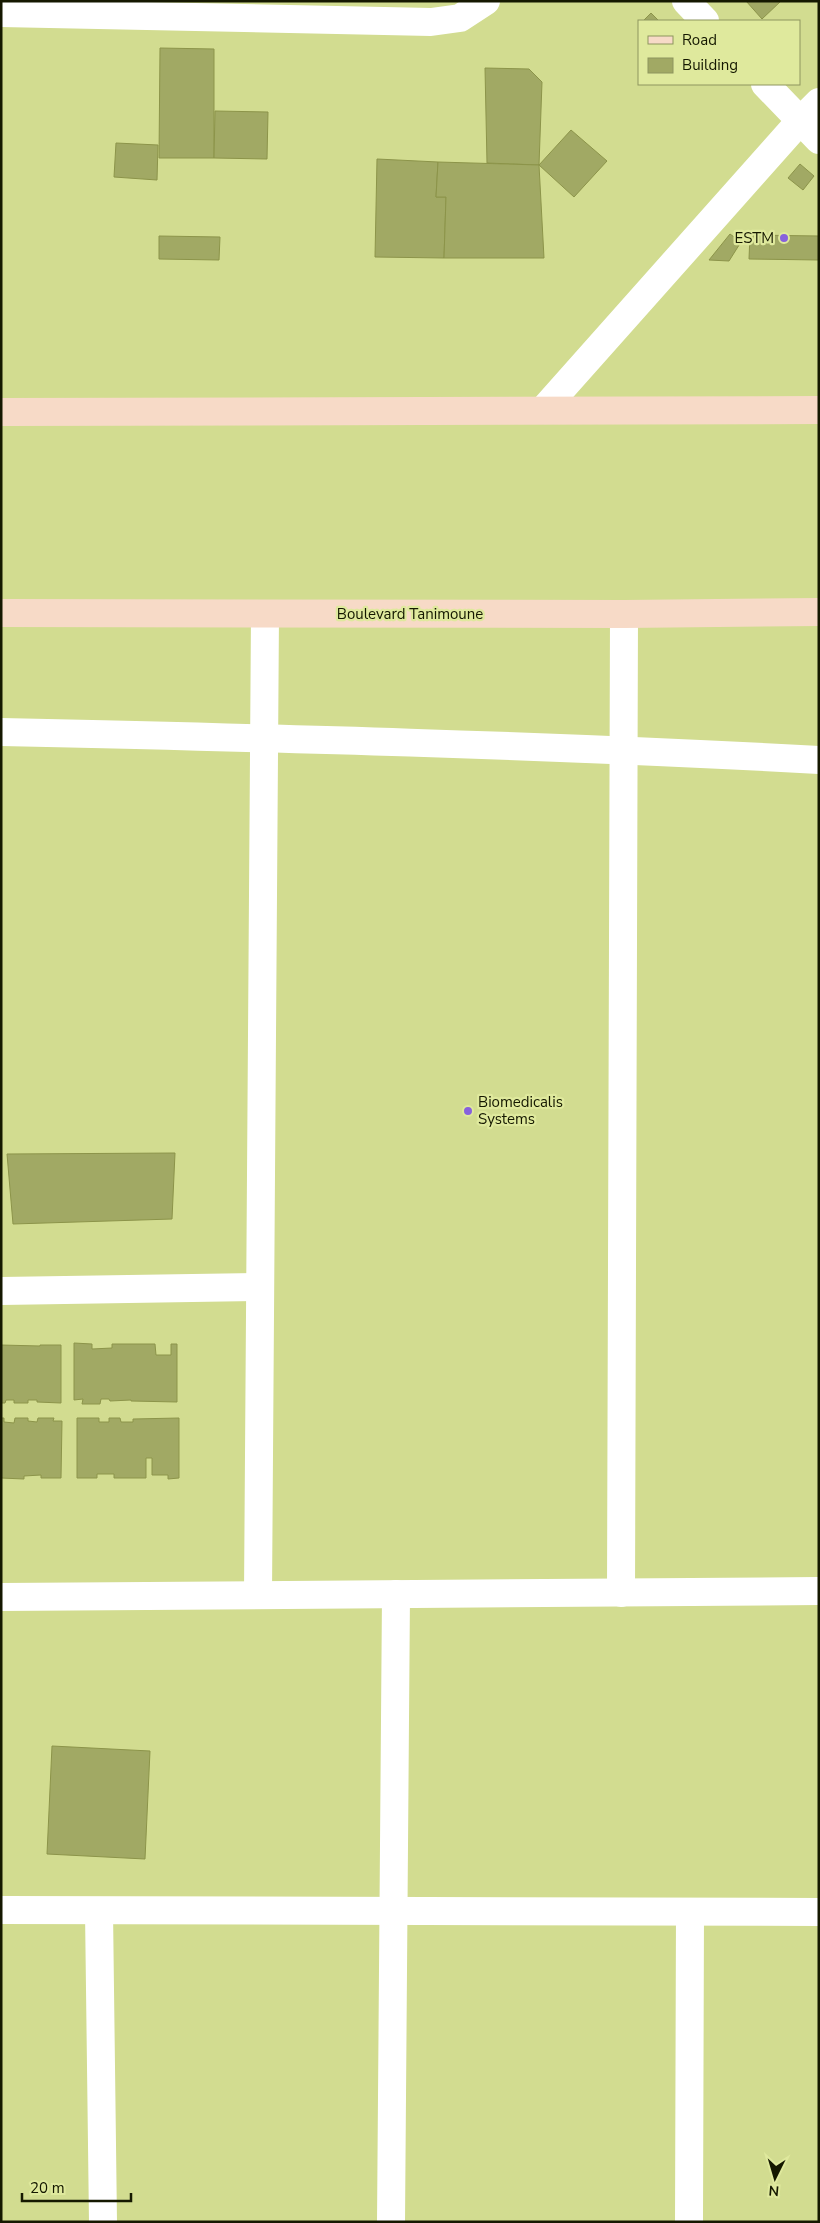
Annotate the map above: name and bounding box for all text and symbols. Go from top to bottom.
legend [638,20,800,85]
text: Road [682,30,717,50]
text: Building [682,55,738,75]
place label: ESTM [735,228,774,248]
marker: ESTM [778,232,790,244]
street label: Boulevard Tanimoune [337,604,483,624]
place label: Biomedicalis Systems [478,1092,563,1129]
marker: Biomedicalis Systems [462,1105,474,1117]
north arrow [750,2153,800,2203]
scale bar [22,2170,131,2202]
text: 20 m [30,2178,65,2198]
text: N [768,2181,780,2200]

